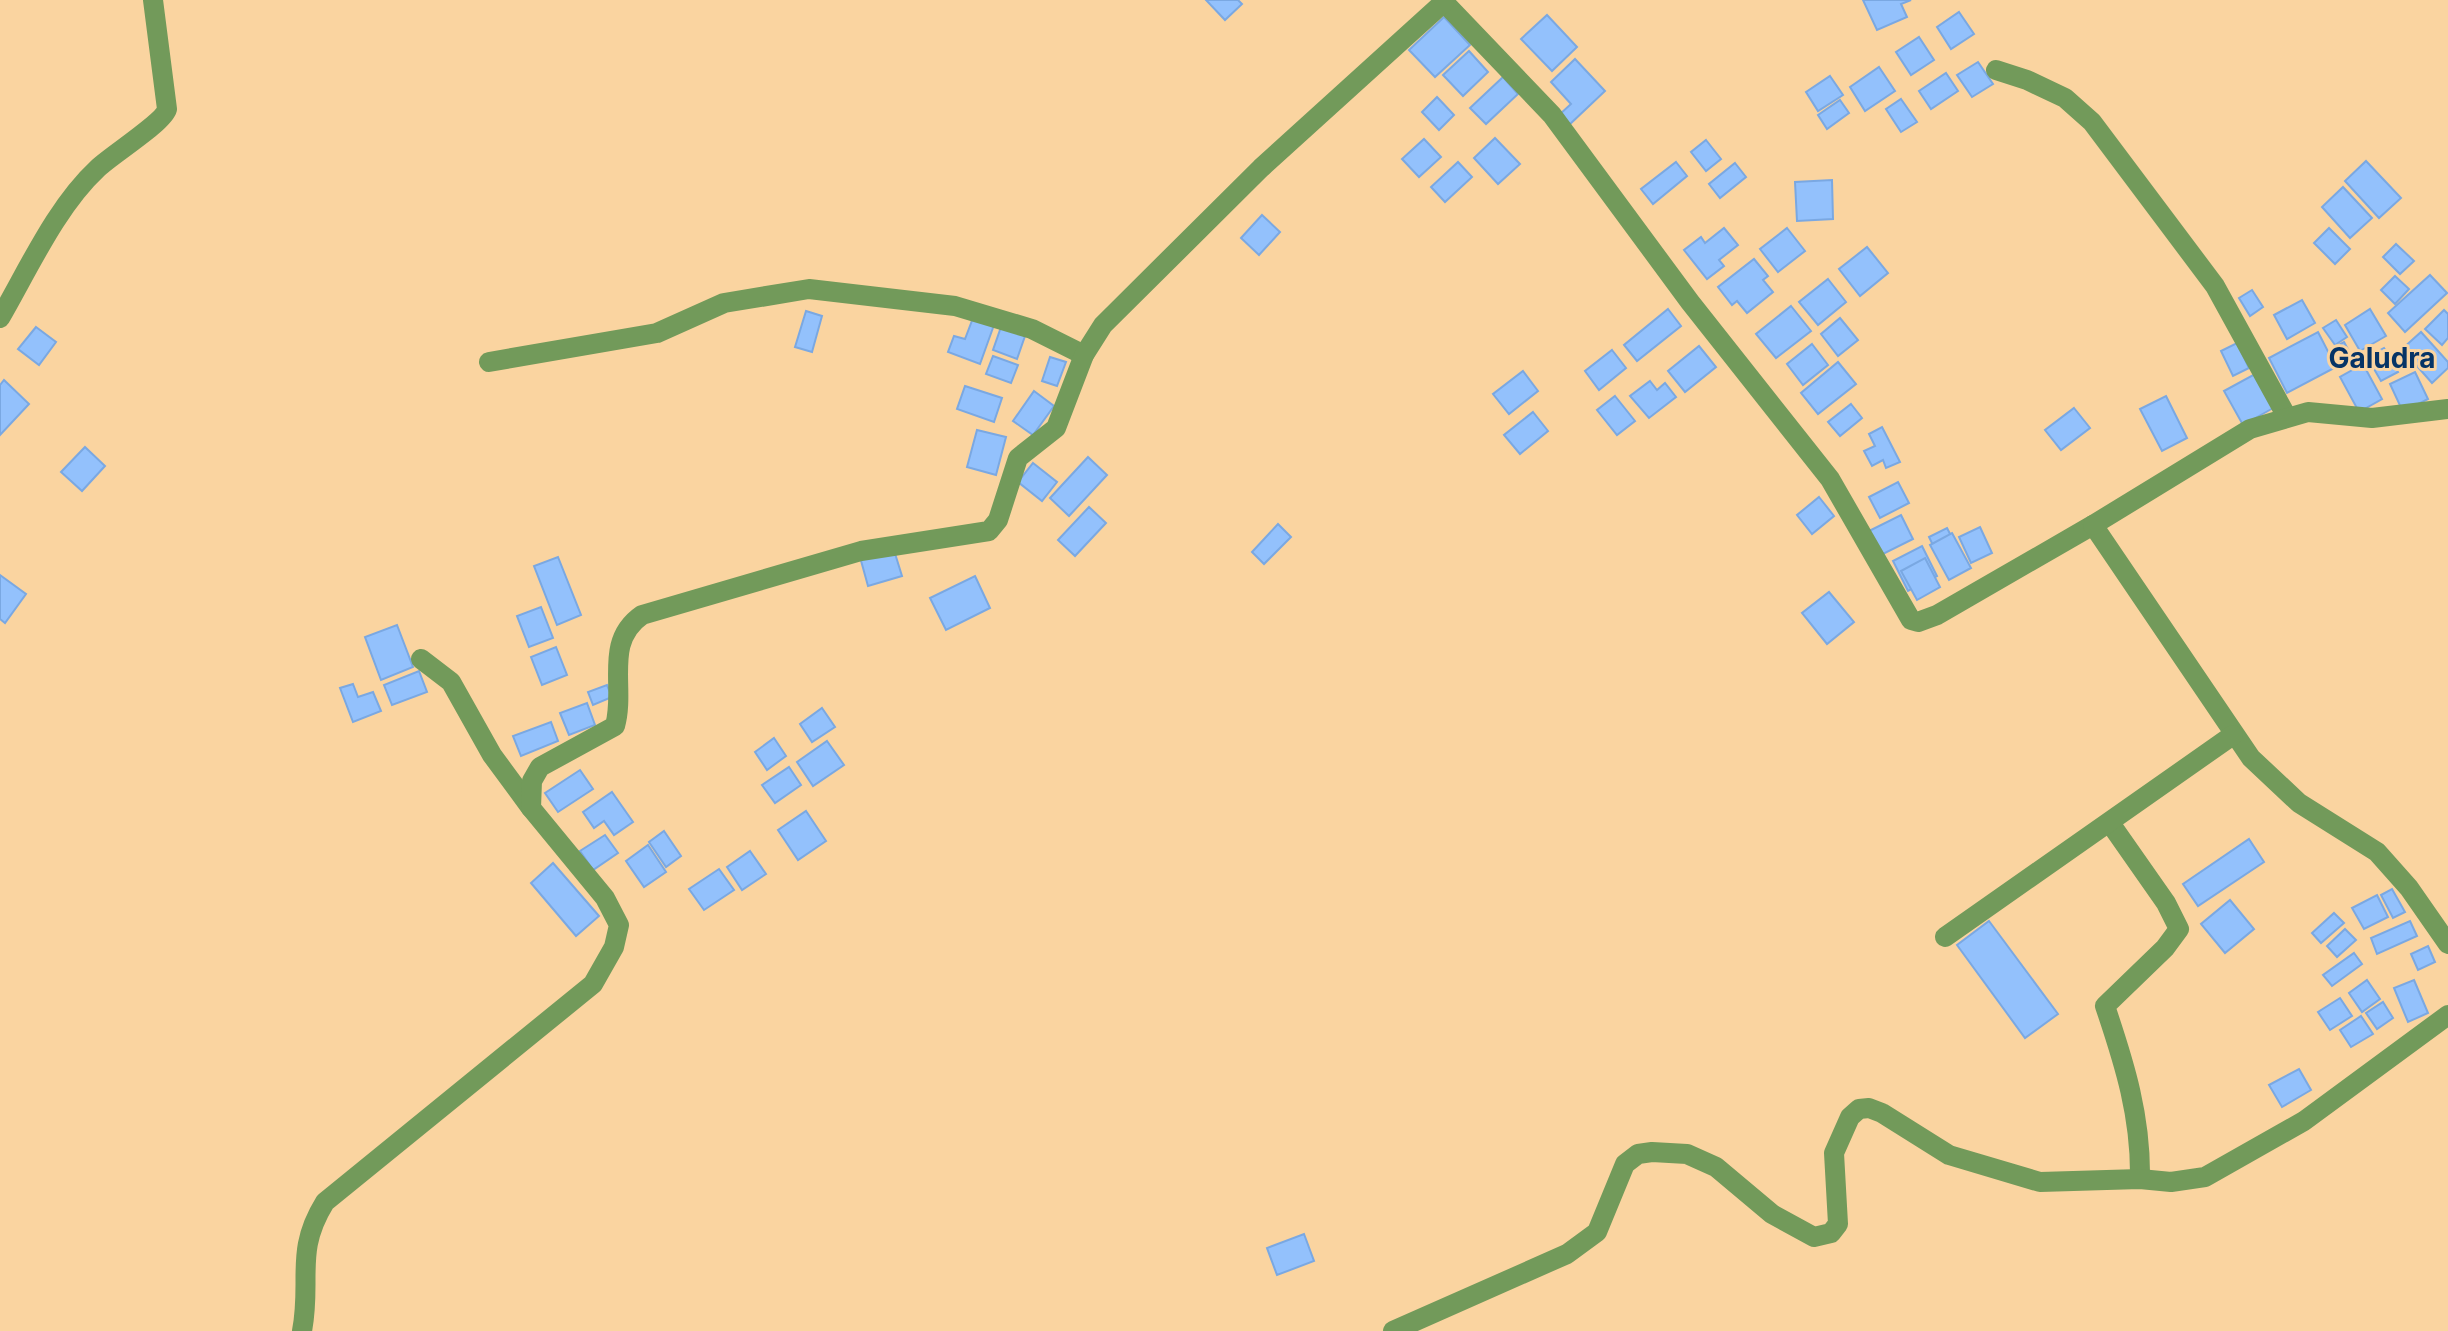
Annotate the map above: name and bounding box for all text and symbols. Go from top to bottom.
district label: Galudra [2328,341,2436,375]

